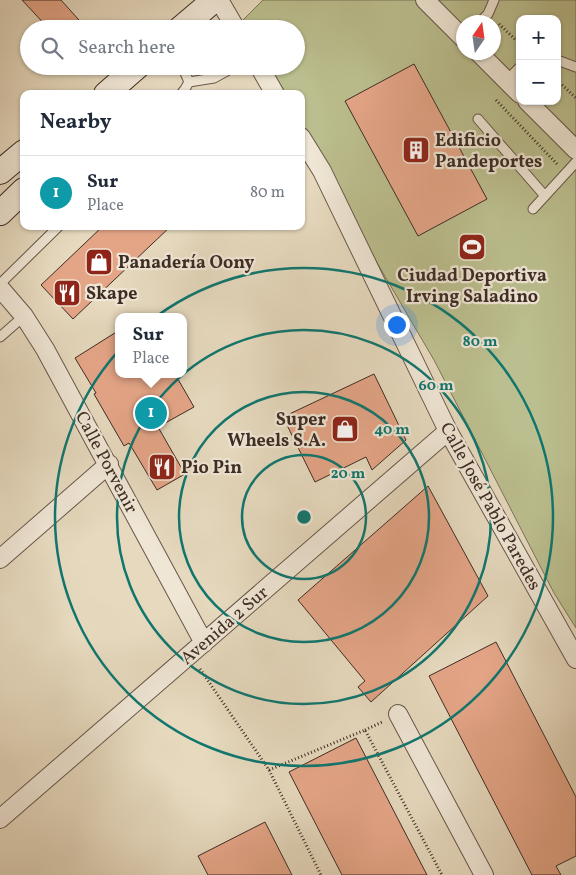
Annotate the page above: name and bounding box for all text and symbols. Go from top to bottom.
north arrow [456,15,501,60]
map controls [516,15,561,105]
button: + [516,15,561,60]
search box [20,20,305,75]
icon: search [38,34,66,62]
text: Search here [78,35,175,61]
button: − [516,60,561,105]
text: Nearby [40,108,111,137]
place label: Edificio Pandeportes [435,129,542,175]
building icon: Edificio Pandeportes [401,135,431,165]
text: Sur [87,169,118,195]
text: 1 [53,182,59,204]
text: 80 m [250,182,285,204]
text: Place [87,195,124,217]
sports icon: Ciudad Deportiva Irving Saladino [457,232,487,262]
shop icon: Panadería Oony [84,247,114,277]
place label: Panadería Oony [118,251,254,276]
place label: Ciudad Deportiva Irving Saladino [397,264,547,310]
restaurant icon: Skape [52,278,82,308]
place label: Skape [86,282,137,307]
your location [384,312,410,338]
popup [115,313,187,378]
text: Sur [133,322,164,348]
text: 80 m [463,332,498,353]
text: Place [133,348,169,370]
text: 60 m [419,376,454,397]
pin: 1 [135,394,167,432]
street label: Calle Porvenir [68,407,143,519]
place label: Super Wheels S.A. [227,408,326,454]
shop icon: Super Wheels S.A. [330,414,360,444]
street label: Calle José Pablo Paredes [433,418,546,595]
text: 40 m [374,420,410,441]
restaurant icon: Pio Pin [147,452,177,482]
place label: Pio Pin [181,456,242,481]
text: 20 m [331,464,366,485]
centre of rings [295,508,313,526]
street label: Avenida 2 Sur [176,581,275,671]

